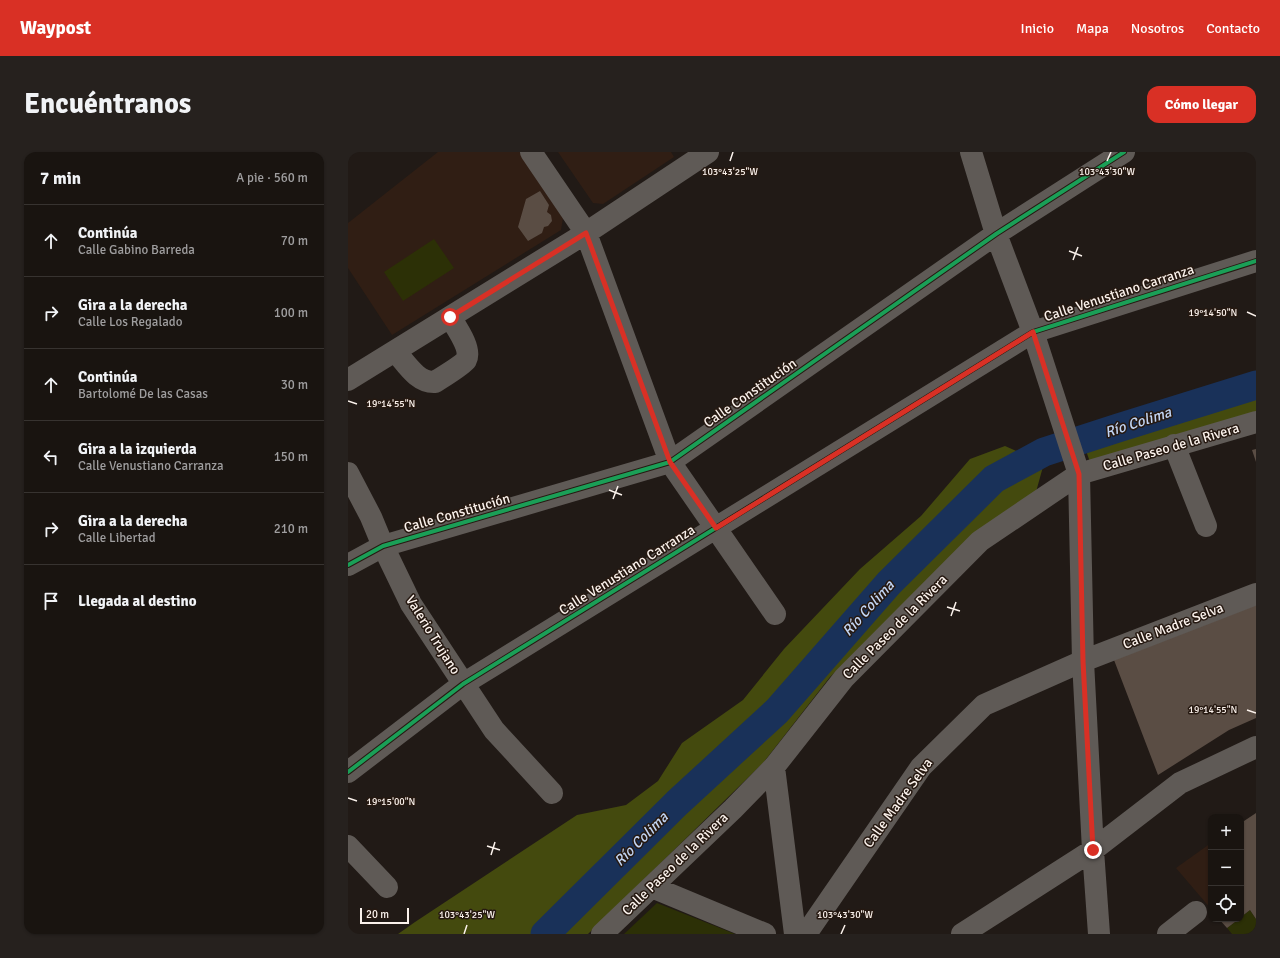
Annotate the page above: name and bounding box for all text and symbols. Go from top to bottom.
text: Waypost [20,16,91,40]
text: Inicio [1021,20,1054,37]
text: Mapa [1076,20,1109,37]
text: Nosotros [1131,20,1184,37]
text: Contacto [1206,20,1260,37]
button: Cómo llegar [1147,86,1256,123]
text: Encuéntranos [24,87,191,121]
text: 103°43'25"W [702,166,758,178]
text: 103°43'30"W [1079,166,1135,178]
text: 7 min [40,168,81,189]
text: A pie · 560 m [236,170,308,186]
text: Continúa [78,224,137,242]
icon: ahead [40,230,62,252]
text: 70 m [281,233,308,249]
text: Calle Gabino Barreda [78,242,195,258]
street label: Calle Venustiano Carranza [1042,261,1196,325]
text: Gira a la derecha [78,296,188,314]
icon: right [40,302,62,324]
text: 100 m [274,305,308,321]
text: 19°14'50"N [1189,307,1237,319]
route start [441,308,459,326]
text: Calle Los Regalado [78,314,182,330]
street label: Calle Constitución [700,355,800,431]
text: Continúa [78,368,137,386]
icon: ahead [40,374,62,396]
text: 30 m [281,377,308,393]
text: Bartolomé De las Casas [78,386,208,402]
text: 19°14'55"N [367,398,415,410]
water label: Río Colima [1102,403,1174,441]
street label: Calle Paseo de la Rivera [1101,419,1241,475]
text: Gira a la izquierda [78,440,197,458]
icon: left [40,446,62,468]
text: 150 m [274,449,308,465]
text: Calle Venustiano Carranza [78,458,224,474]
street label: Calle Constitución [402,490,512,536]
text: Gira a la derecha [78,512,188,530]
icon: right [40,518,62,540]
text: 210 m [274,521,308,537]
street label: Calle Venustiano Carranza [556,521,698,619]
text: Calle Libertad [78,530,156,546]
street label: Calle Paseo de la Rivera [839,571,951,683]
water label: Río Colima [838,576,898,640]
icon: arrive [40,590,62,612]
text: Llegada al destino [78,592,197,610]
street label: Valerio Trujano [402,592,464,678]
street label: Calle Madre Selva [1120,599,1226,653]
text: 19°14'55"N [1189,704,1237,716]
street label: Calle Madre Selva [860,755,936,851]
text: 19°15'00"N [367,796,415,808]
water label: Río Colima [610,808,672,870]
street label: Calle Paseo de la Rivera [618,809,732,919]
map controls [1208,814,1244,922]
button: + [1208,814,1244,850]
route end [1084,841,1102,859]
button: − [1208,850,1244,886]
button: locate [1208,886,1244,922]
scale bar [360,906,409,925]
text: 20 m [366,908,389,921]
text: 103°43'25"W [439,909,495,921]
text: 103°43'30"W [817,909,873,921]

